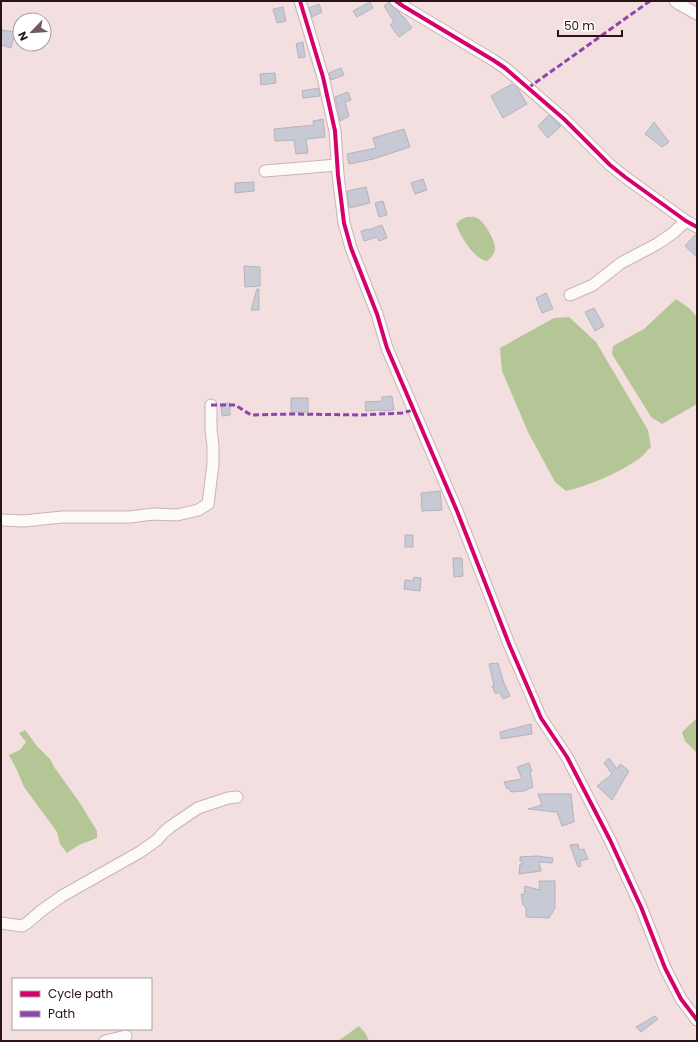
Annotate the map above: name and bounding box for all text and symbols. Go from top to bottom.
north arrow [12,12,52,52]
scale bar [558,12,622,38]
text: 50 m [564,17,595,34]
text: N [14,29,32,43]
legend [12,978,152,1030]
text: Cycle path [48,985,113,1002]
text: Path [48,1005,75,1022]

